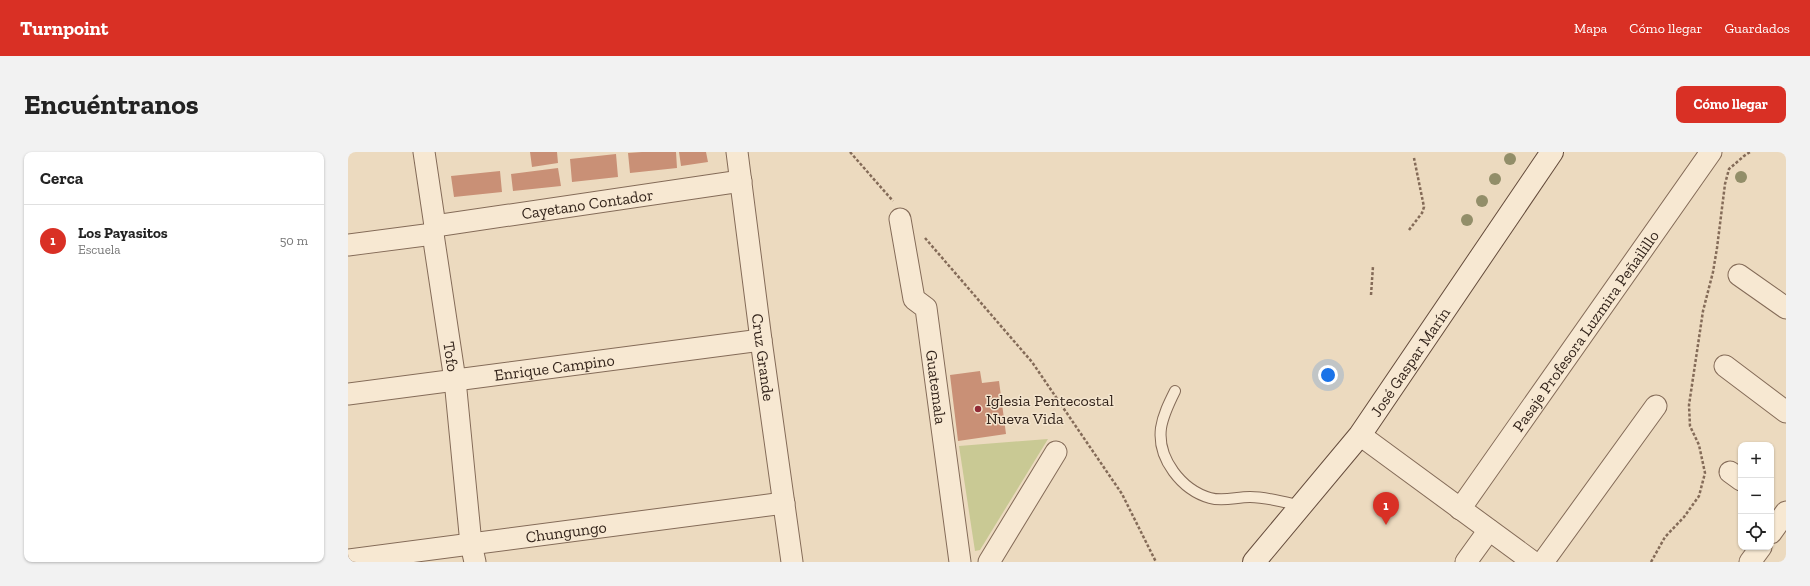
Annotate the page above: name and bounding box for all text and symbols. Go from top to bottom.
text: Turnpoint [20,17,108,40]
text: Mapa [1574,20,1607,37]
text: Cómo llegar [1629,20,1702,37]
text: Guardados [1724,20,1790,37]
button: Cómo llegar [1676,86,1786,123]
text: Encuéntranos [24,88,199,121]
text: Cerca [40,168,83,188]
street label: Cayetano Contador [520,185,655,223]
text: Los Payasitos [78,224,168,242]
street label: Pasaje Profesora Luzmira Peñailillo [1509,227,1663,435]
text: 1 [50,233,56,248]
text: 50 m [280,233,308,248]
text: Escuela [78,242,120,257]
street label: José Gaspar Marín [1366,303,1454,420]
street label: Cruz Grande [748,312,778,402]
street label: Tofo [439,340,463,373]
street label: Guatemala [922,349,951,426]
street label: Enrique Campino [493,350,616,385]
your location [1318,365,1338,385]
place label: Iglesia Pentecostal Nueva Vida [986,391,1114,428]
marker: Iglesia Pentecostal Nueva Vida [973,404,983,414]
map controls [1738,442,1774,550]
button: + [1738,442,1774,478]
button: − [1738,478,1774,514]
pin: 1 [1373,492,1399,525]
button: locate [1738,514,1774,550]
street label: Chungungo [525,517,608,547]

